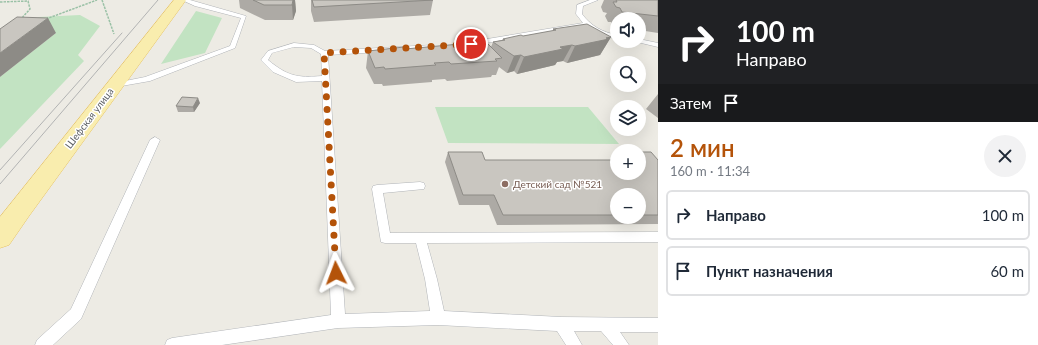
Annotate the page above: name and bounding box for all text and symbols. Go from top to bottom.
map controls [610,12,646,224]
button: sound [610,12,646,48]
text: 100 m [736,14,815,48]
icon: right [670,16,722,68]
pin [454,27,488,61]
icon: arrive [460,33,482,55]
text: Направо [736,48,807,70]
button: search [610,56,646,92]
street label: Шефская улица [62,85,116,151]
icon: arrive [720,92,742,114]
text: Затем [670,94,712,112]
button: layers [610,100,646,136]
text: 2 мин [670,133,734,162]
button: close [984,135,1026,177]
button: + [610,144,646,180]
text: 160 m · 11:34 [670,163,750,179]
place label: Детский сад №521 [513,178,602,190]
marker: Детский сад №521 [500,179,510,189]
button: − [610,188,646,224]
icon: right [672,204,694,226]
text: Направо [706,206,766,224]
text: 100 m [982,206,1024,224]
position arrow [315,252,357,294]
icon: arrive [672,260,694,282]
text: Пункт назначения [706,262,833,280]
text: 60 m [990,262,1024,280]

